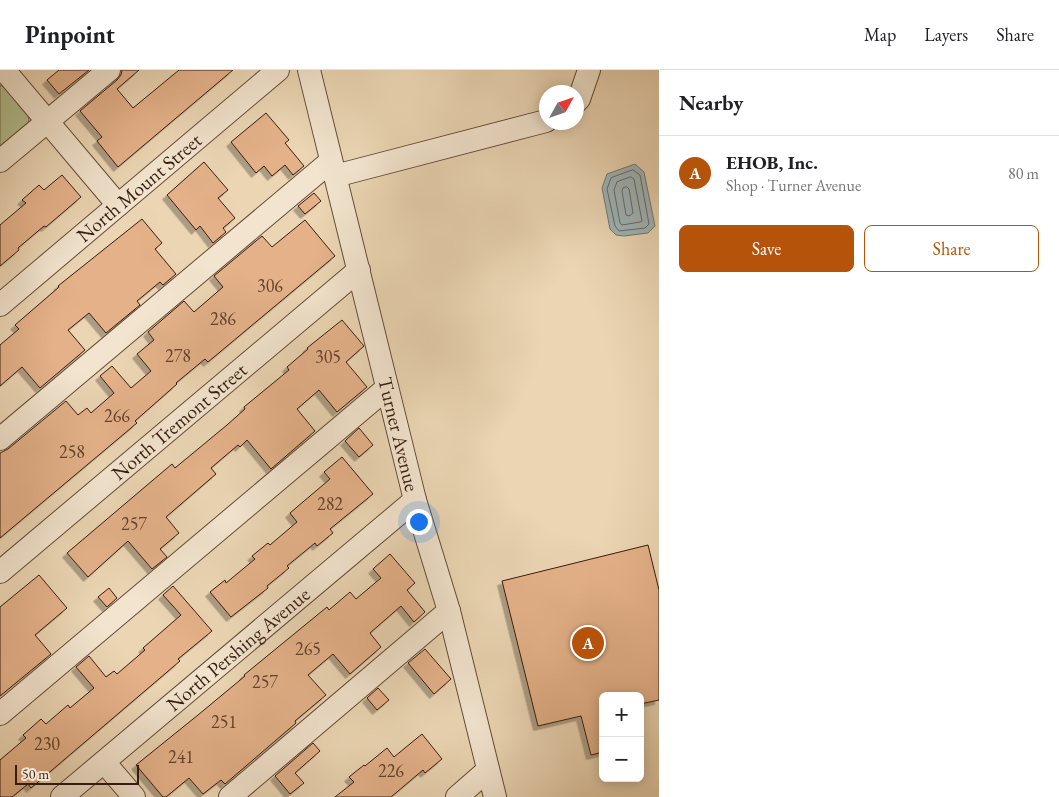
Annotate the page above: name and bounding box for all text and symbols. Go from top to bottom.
text: Pinpoint [25,19,115,50]
text: Map [864,23,896,46]
text: Layers [924,23,968,46]
text: Share [996,23,1034,46]
north arrow [539,85,584,130]
text: Nearby [679,89,743,116]
street label: North Mount Street [71,127,207,248]
text: EHOB, Inc. [726,150,818,175]
text: A [689,163,701,184]
text: 80 m [1008,163,1039,184]
text: Shop · Turner Avenue [726,175,861,196]
button: Save [679,225,854,272]
button: Share [864,225,1039,272]
house number: 306 [257,274,283,297]
house number: 286 [210,307,236,330]
house number: 278 [165,344,191,367]
house number: 305 [315,345,341,368]
street label: North Tremont Street [106,356,253,486]
street label: Turner Avenue [372,374,425,494]
house number: 266 [104,404,130,427]
house number: 258 [59,440,85,463]
house number: 282 [317,492,343,515]
your location [406,509,432,535]
house number: 257 [121,512,147,535]
street label: North Pershing Avenue [161,581,315,717]
pin: A [572,624,604,662]
house number: 265 [295,637,321,660]
house number: 257 [252,670,278,693]
map controls [599,692,644,782]
button: + [599,692,644,737]
house number: 251 [211,710,237,733]
house number: 230 [34,732,60,755]
button: − [599,737,644,782]
house number: 241 [168,745,194,768]
house number: 226 [378,759,404,782]
scale bar [15,762,139,785]
text: 50 m [22,765,49,783]

